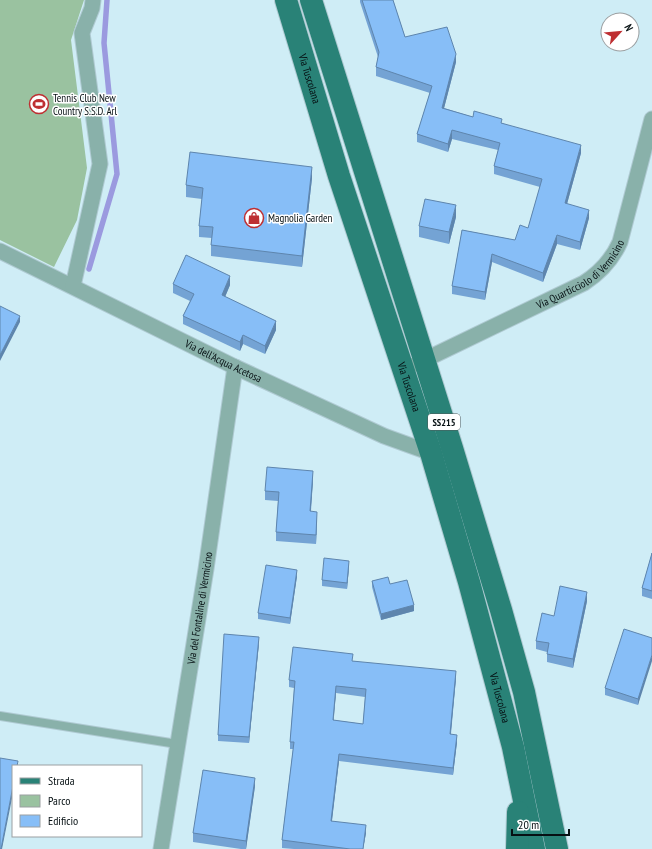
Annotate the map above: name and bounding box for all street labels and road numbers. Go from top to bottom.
street label: Via Tuscolana [295,51,324,105]
street label: Via Quarticciolo di Vermicino [533,237,627,312]
street label: Via dell'Acqua Acetosa [182,336,264,385]
street label: Via Tuscolana [394,359,424,413]
road number: SS215 [428,414,460,430]
street label: Via del Fontaline di Vermicino [184,551,215,666]
street label: Via Tuscolana [486,670,513,724]

